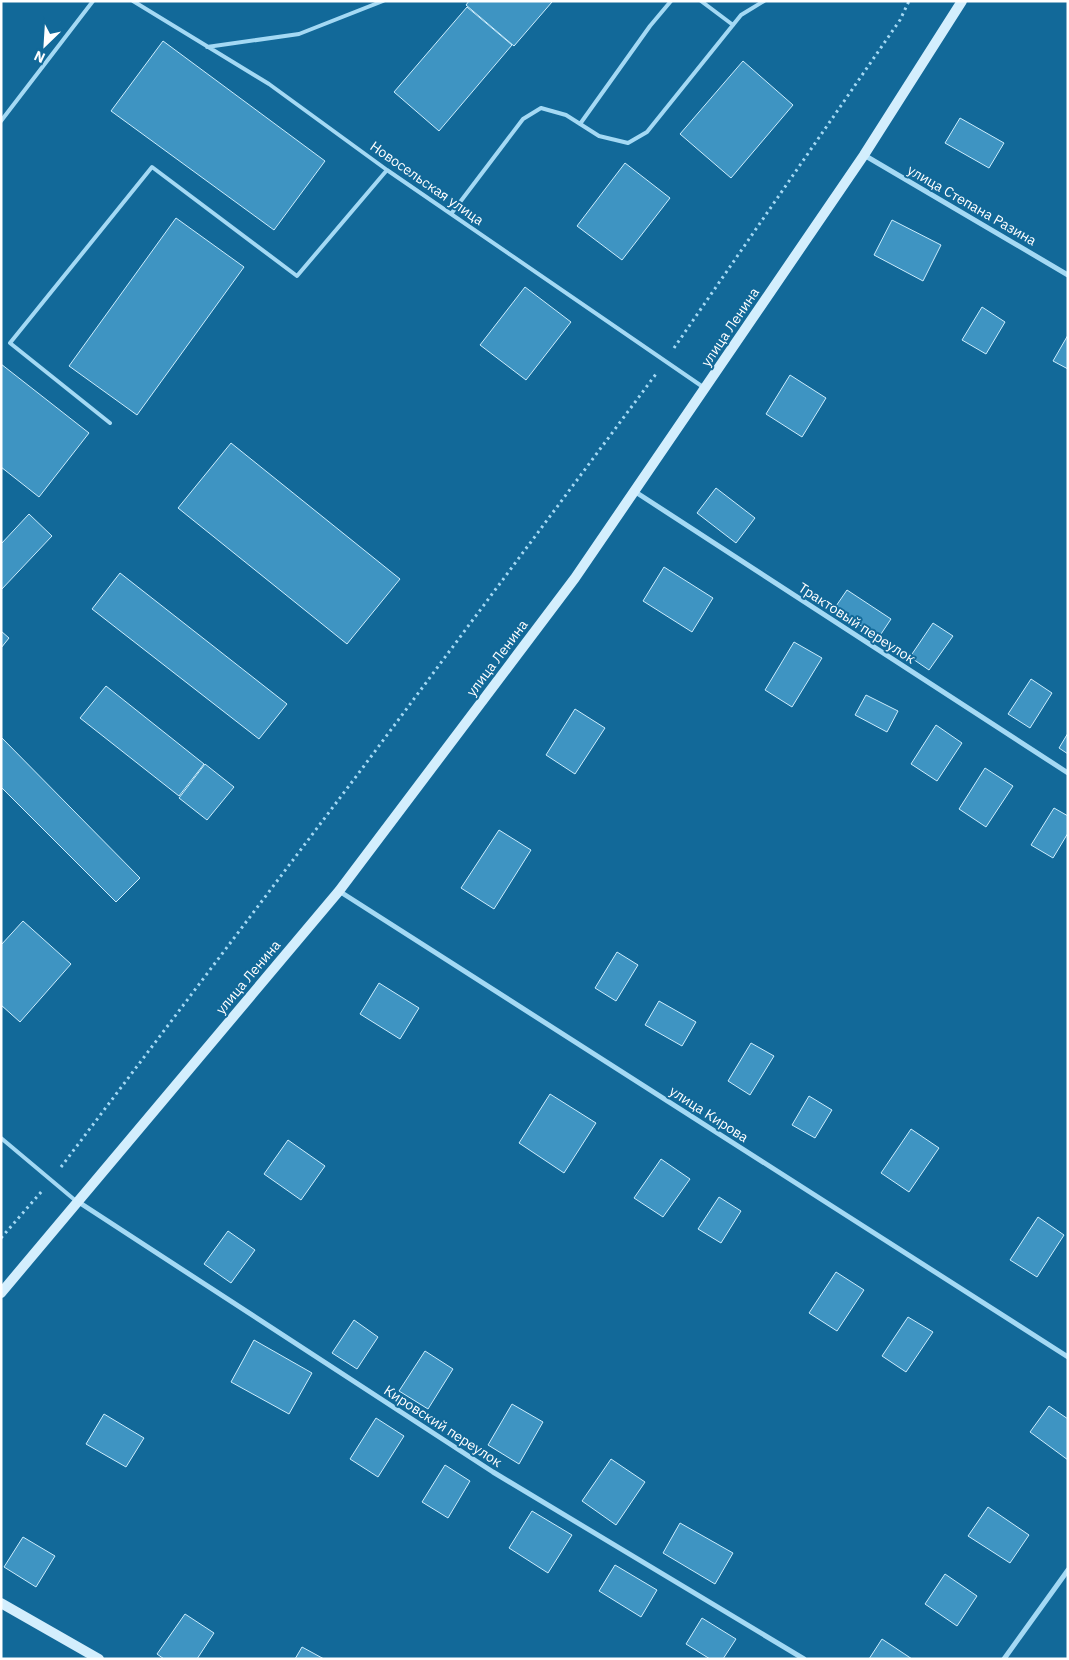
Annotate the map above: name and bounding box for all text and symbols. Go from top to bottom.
north arrow [20,20,70,70]
text: N [31,46,48,67]
street label: Новосельская улица [367,137,488,229]
street label: улица Степана Разина [904,161,1040,250]
street label: улица Ленина [697,284,763,370]
street label: Трактовый переулок [795,578,919,668]
street label: улица Ленина [462,616,532,700]
street label: улица Ленина [212,936,285,1018]
street label: улица Кирова [666,1082,752,1147]
street label: Кировский переулок [381,1381,506,1471]

